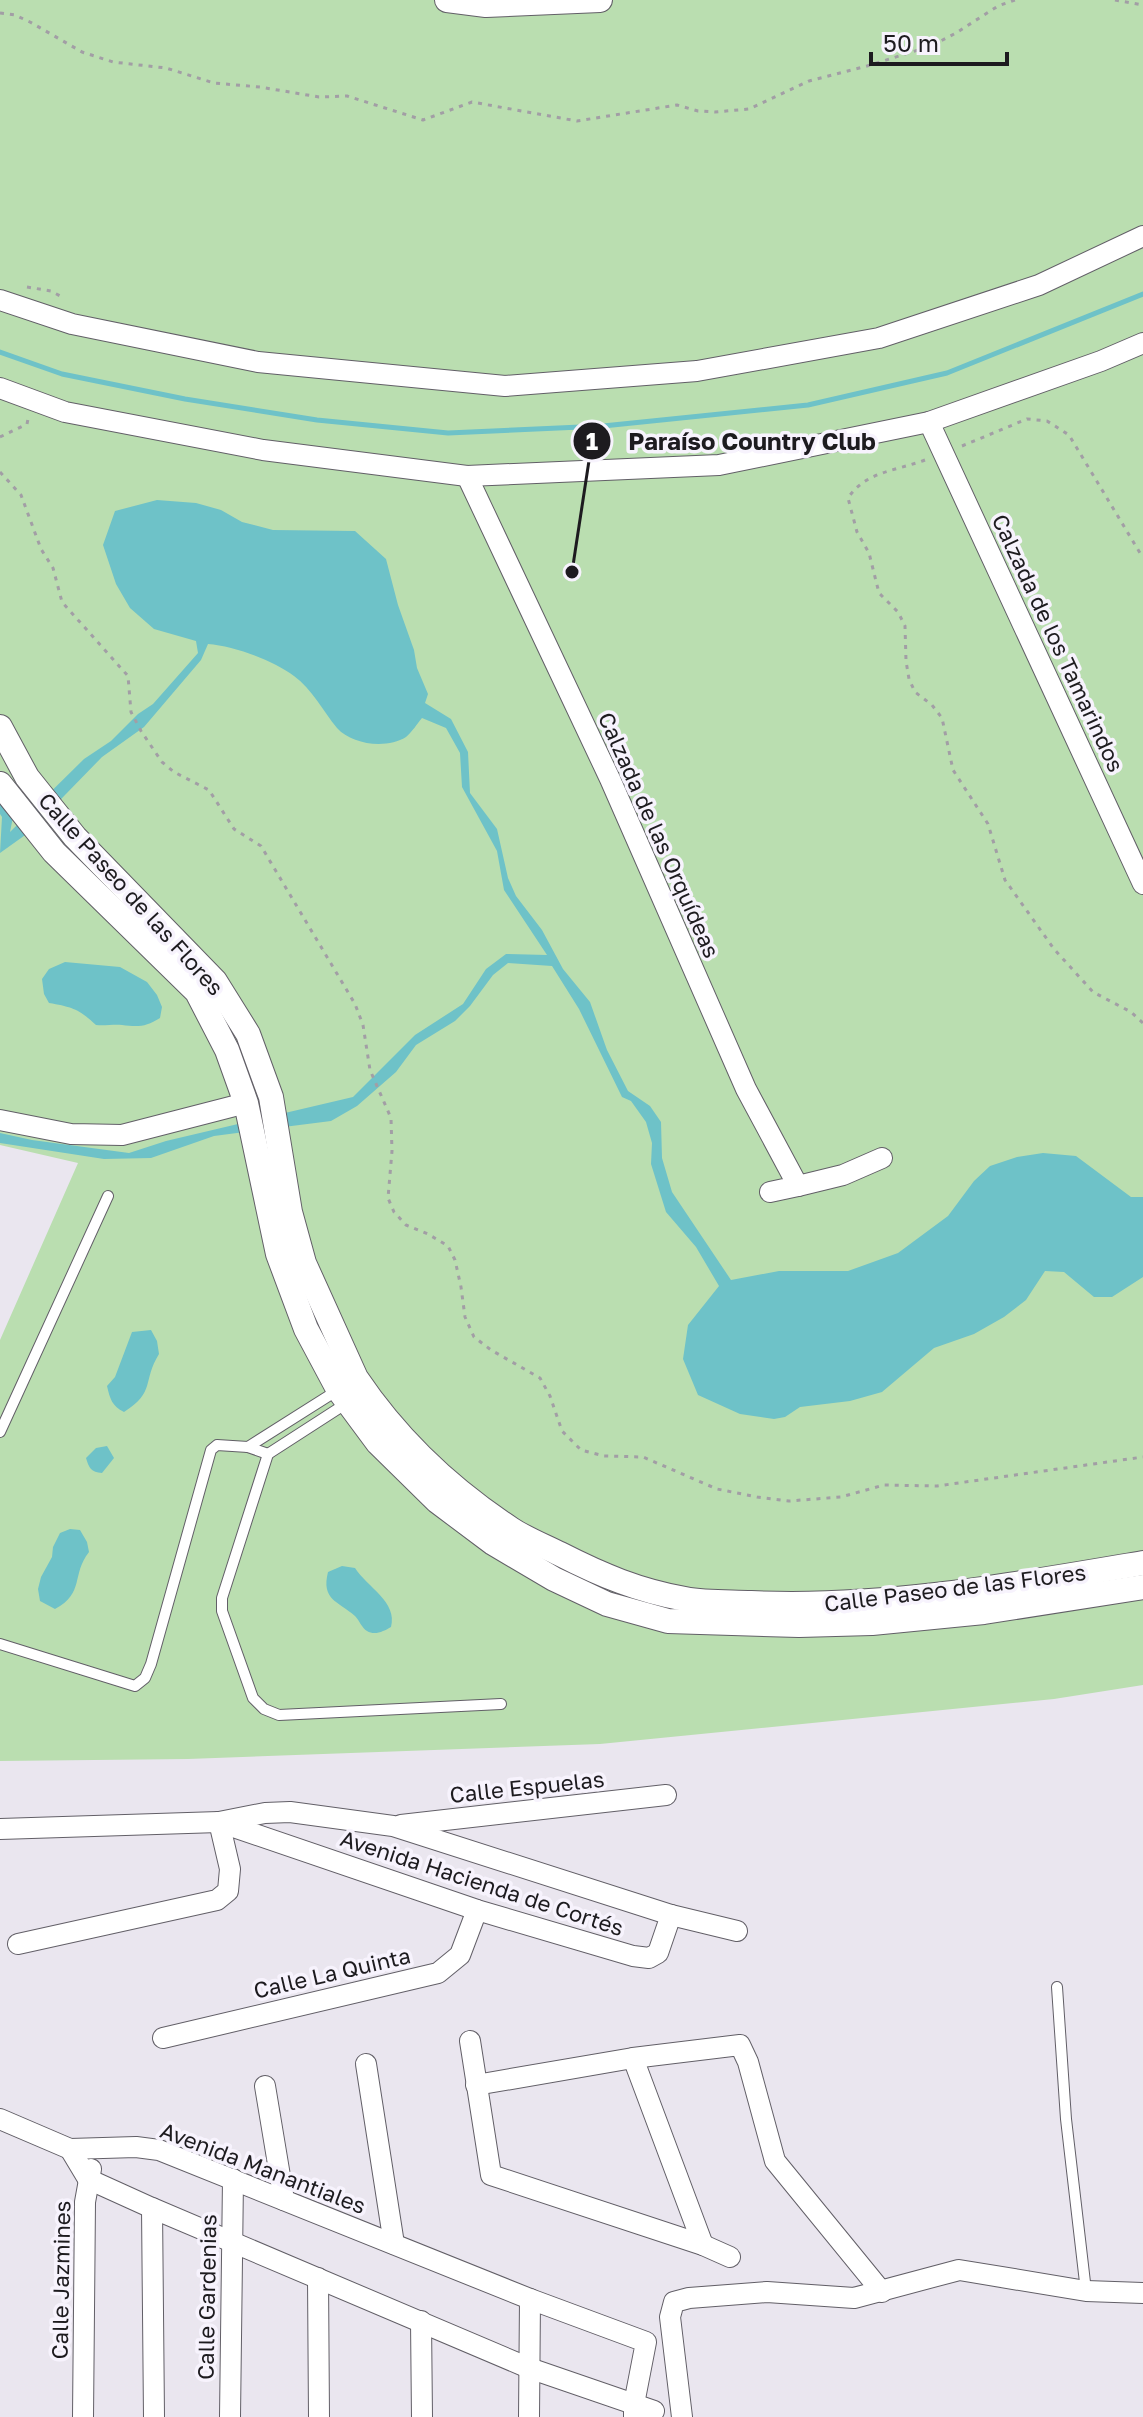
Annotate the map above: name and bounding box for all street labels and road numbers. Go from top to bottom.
street label: Calzada de los Tamarindos [987,510,1130,776]
street label: Calzada de las Orquídeas [593,708,726,962]
street label: Calle Paseo de las Flores [33,787,230,1001]
street label: Calle Paseo de las Flores [822,1558,1087,1617]
street label: Calle Espuelas [448,1765,606,1808]
street label: Avenida Hacienda de Cortés [337,1824,627,1941]
street label: Calle La Quinta [251,1941,413,2004]
street label: Avenida Manantiales [157,2116,370,2219]
street label: Calle Jazmines [46,2200,75,2360]
street label: Calle Gardenias [192,2214,221,2380]

